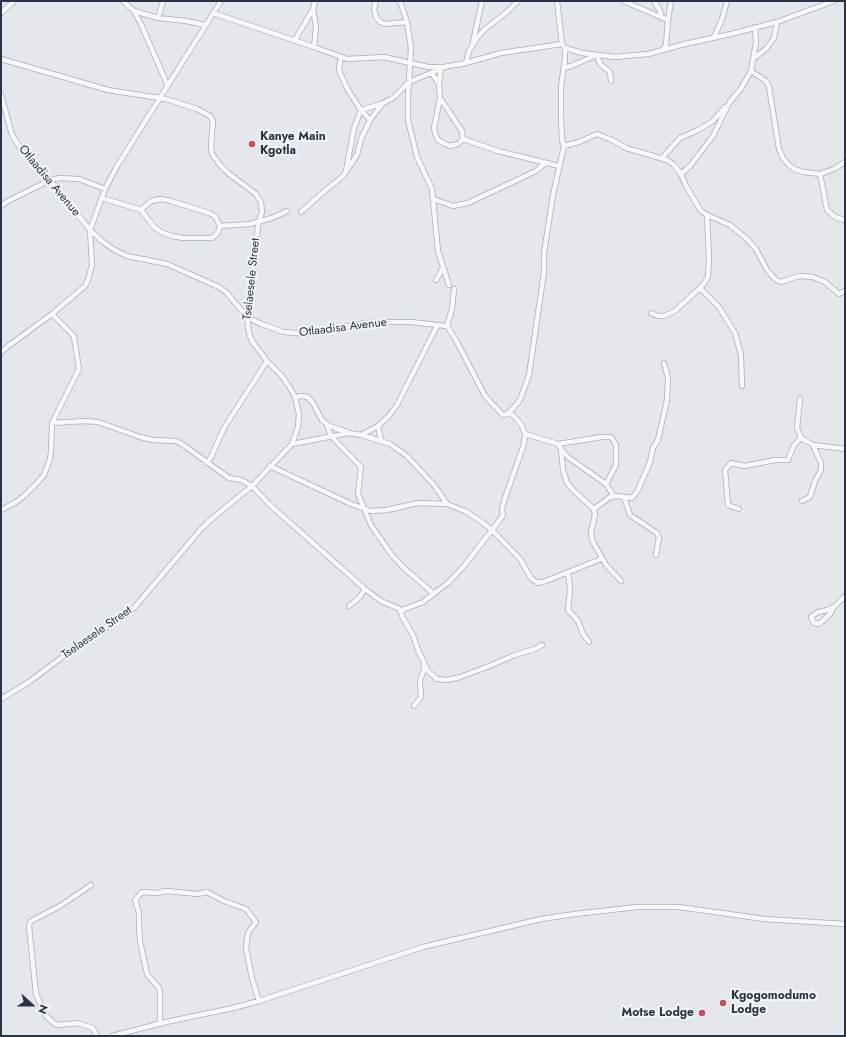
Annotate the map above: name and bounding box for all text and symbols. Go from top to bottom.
place label: Kanye Main Kgotla [260,130,326,158]
marker: Kanye Main Kgotla [247,139,257,149]
street label: Otlaadisa Avenue [15,143,83,219]
street label: Tselaesele Street [241,237,263,321]
street label: Otlaadisa Avenue [298,315,388,341]
street label: Tselaesele Street [59,604,135,662]
north arrow [12,985,52,1025]
place label: Kgogomodumo Lodge [731,989,816,1017]
marker: Kgogomodumo Lodge [718,998,728,1008]
text: N [34,1002,52,1016]
place label: Motse Lodge [621,1006,694,1020]
marker: Motse Lodge [697,1008,707,1018]

